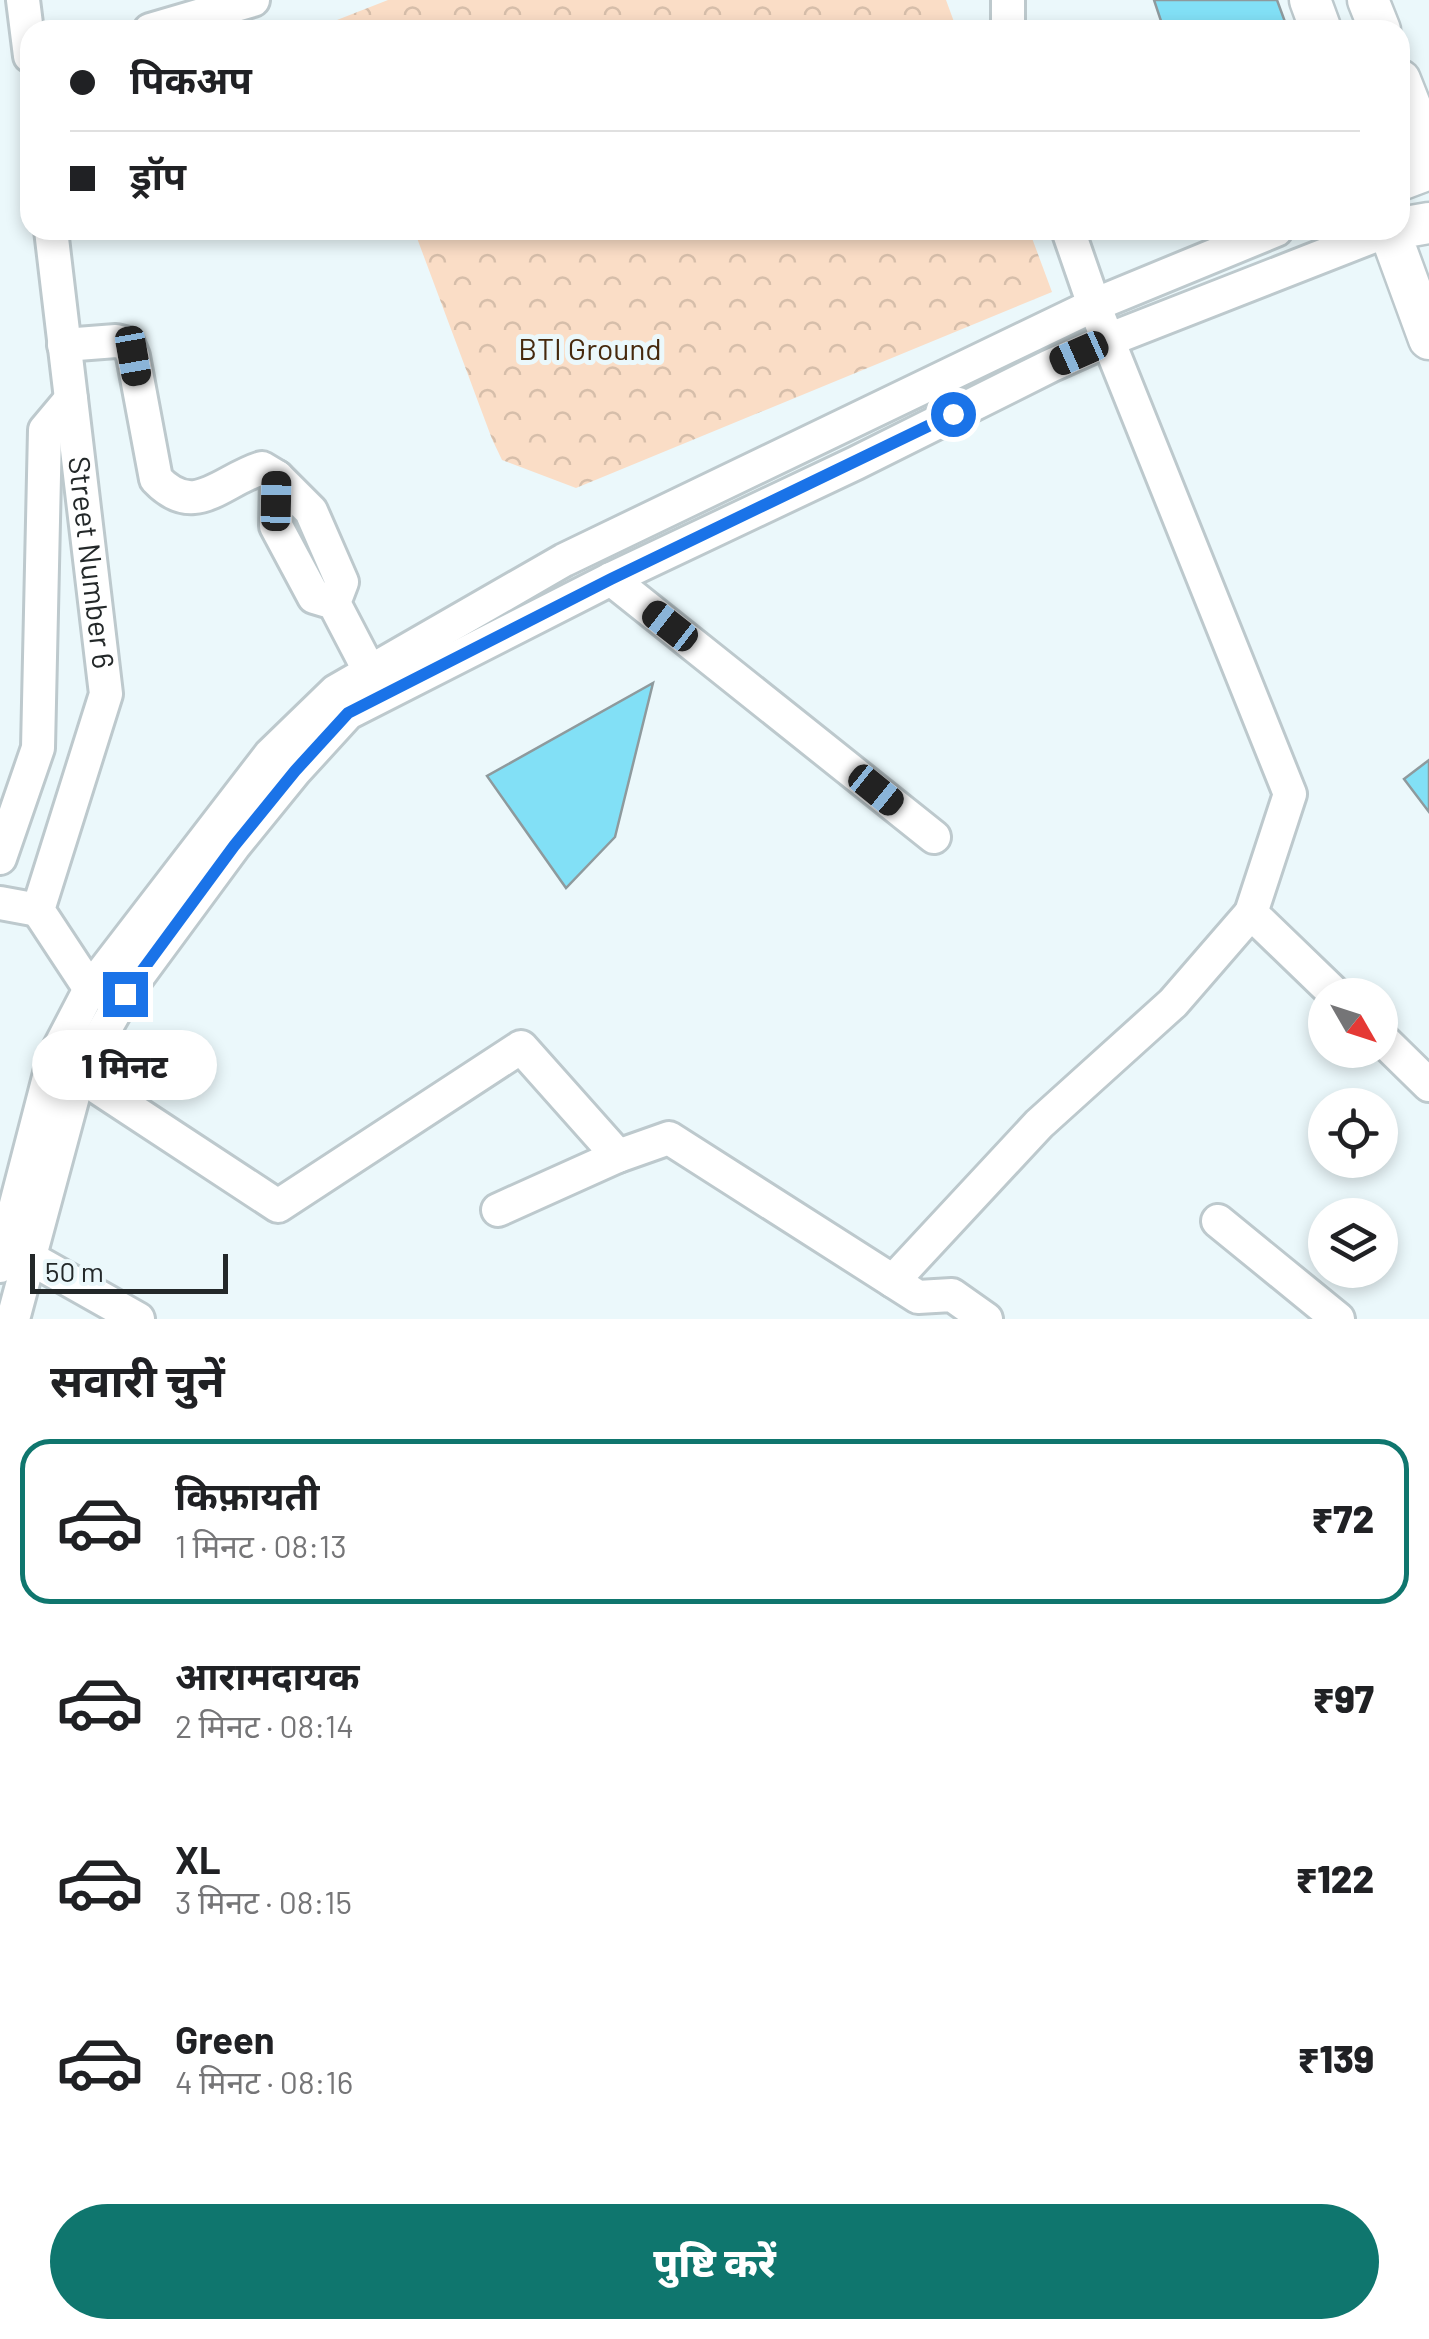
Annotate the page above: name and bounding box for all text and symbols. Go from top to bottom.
text: पिकअप [130,56,252,102]
text: ड्रॉप [130,152,186,198]
car [113,324,153,388]
car [1045,327,1113,379]
park label: BTI Ground [518,330,662,366]
route start [931,392,976,437]
street label: Street Number 6 [62,454,123,671]
car [260,471,292,531]
car [637,596,703,656]
car [843,759,909,821]
route end [103,972,148,1017]
north arrow [1308,978,1398,1068]
map controls [1308,978,1398,1288]
callout: 1 मिनट [32,1029,218,1099]
text: 1 मिनट [81,1046,168,1084]
button: locate [1308,1088,1398,1178]
button: layers [1308,1198,1398,1288]
scale bar [30,1249,228,1294]
text: 50 m [45,1254,104,1288]
text: सवारी चुनें [50,1352,225,1406]
text: किफ़ायती [175,1472,319,1518]
icon: car [55,1477,145,1567]
text: ₹72 [1311,1495,1374,1541]
text: 1 मिनट · 08:13 [175,1526,347,1564]
text: आरामदायक [175,1652,359,1698]
icon: car [55,1657,145,1747]
text: ₹97 [1313,1675,1374,1721]
text: 2 मिनट · 08:14 [175,1706,354,1744]
text: XL [175,1836,221,1882]
icon: car [55,1837,145,1927]
text: ₹122 [1295,1855,1374,1901]
text: 3 मिनट · 08:15 [175,1882,352,1920]
text: Green [175,2016,275,2062]
icon: car [55,2017,145,2107]
text: ₹139 [1297,2035,1374,2081]
text: 4 मिनट · 08:16 [175,2062,353,2100]
button: पुष्टि करें [50,2204,1379,2319]

